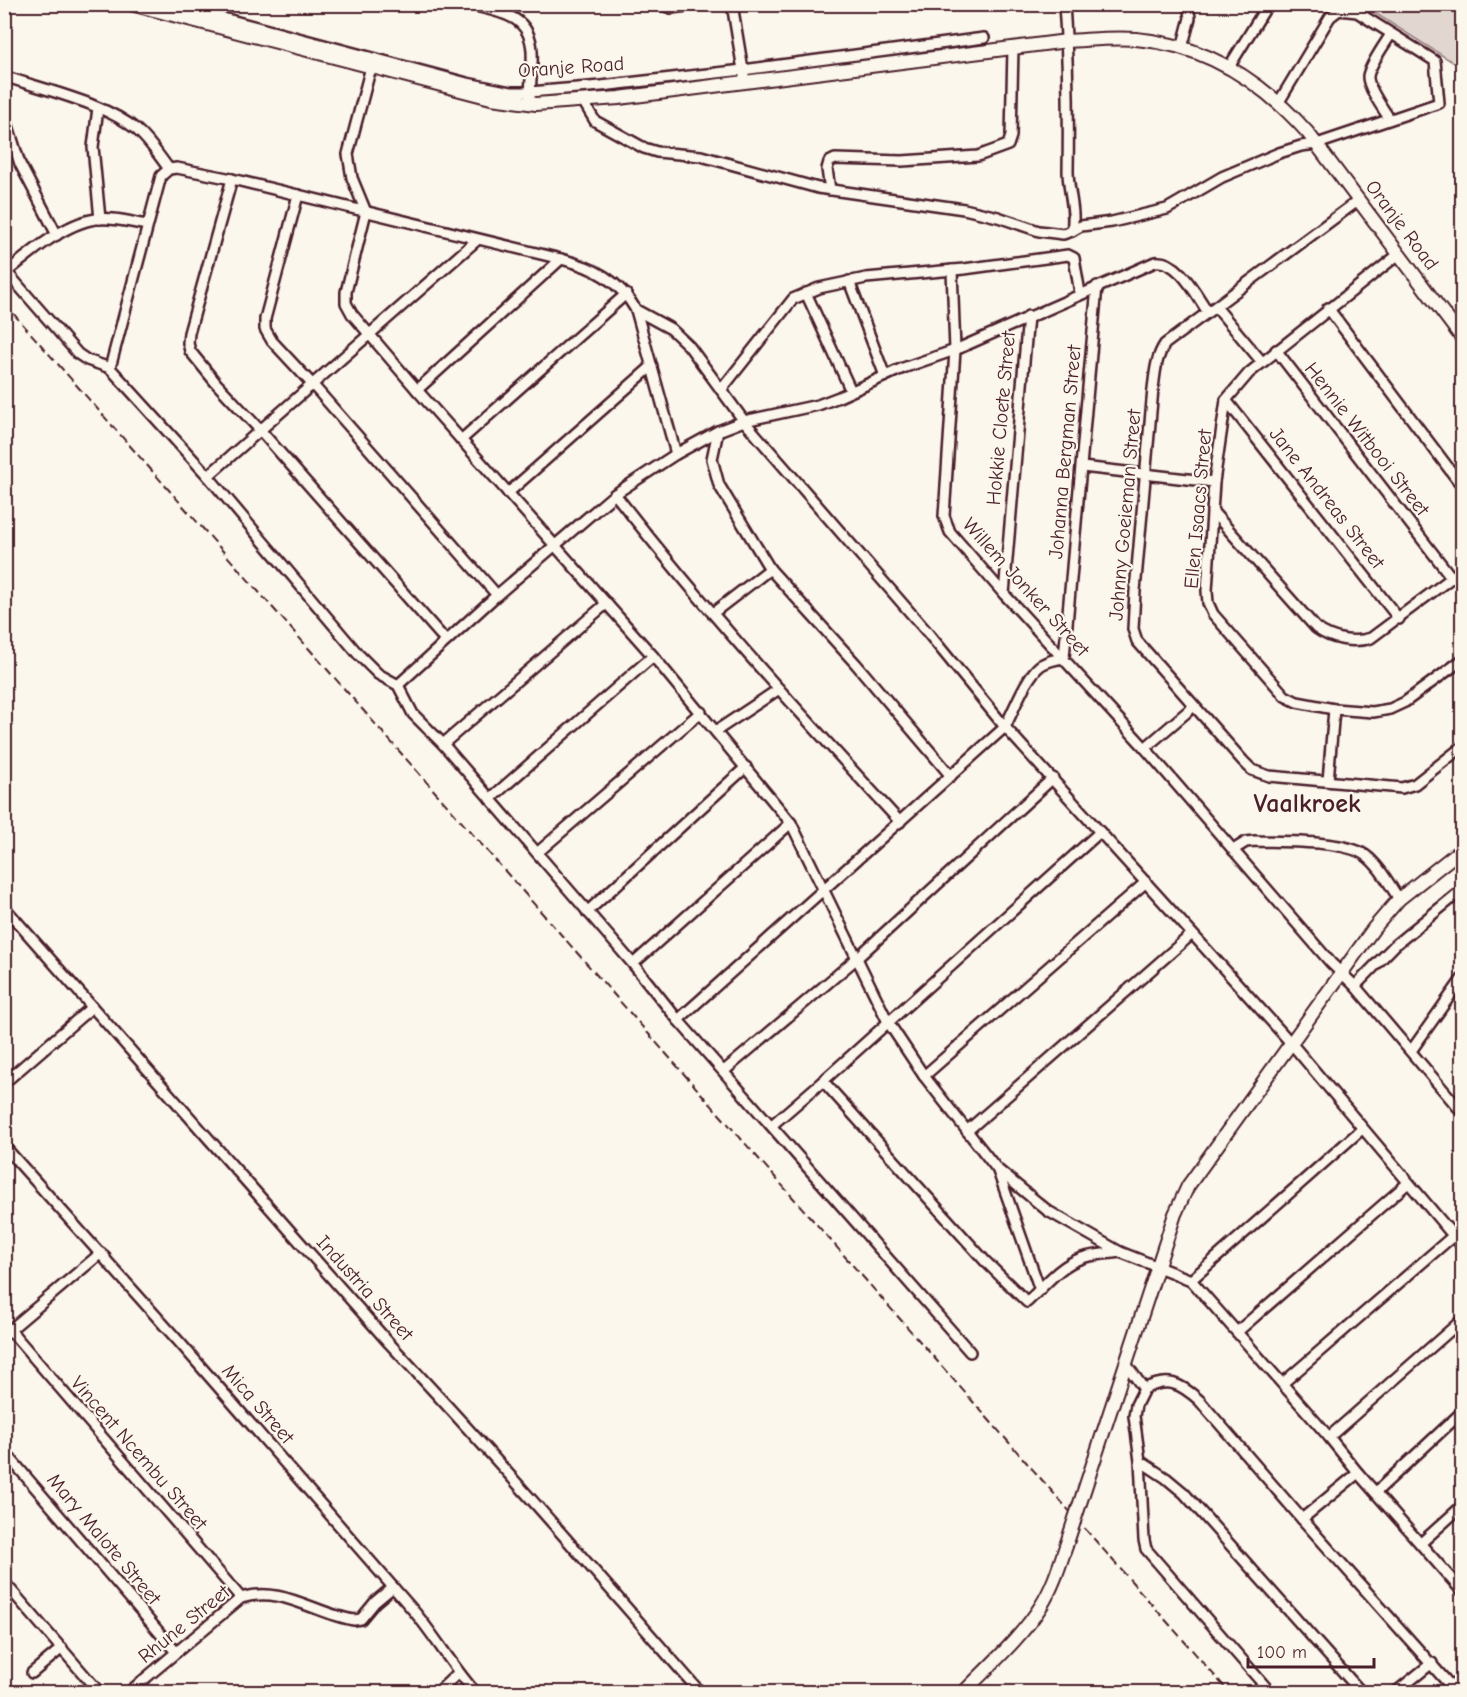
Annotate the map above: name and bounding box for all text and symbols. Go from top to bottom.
street label: Oranje Road [517,52,625,82]
street label: Oranje Road [1361,176,1443,274]
street label: Hokkie Cloete Street [982,329,1020,506]
street label: Johanna Bergman Street [1044,343,1086,560]
street label: Hennie Witbooi Street [1300,358,1435,521]
street label: Johnny Goeieman Street [1104,407,1146,622]
street label: Jane Andreas Street [1265,423,1390,574]
street label: Ellen Isaacs Street [1180,427,1217,590]
street label: Willem Jonker Street [958,513,1095,662]
district label: Vaalkroek [1253,789,1361,819]
street label: Industria Street [312,1231,419,1346]
street label: Mica Street [217,1359,300,1449]
street label: Vincent Ncembu Street [66,1371,213,1536]
street label: Mary Malote Street [42,1469,166,1610]
street label: Rhune Street [134,1579,235,1668]
scale bar [1248,1631,1374,1669]
text: 100 m [1257,1642,1307,1663]

